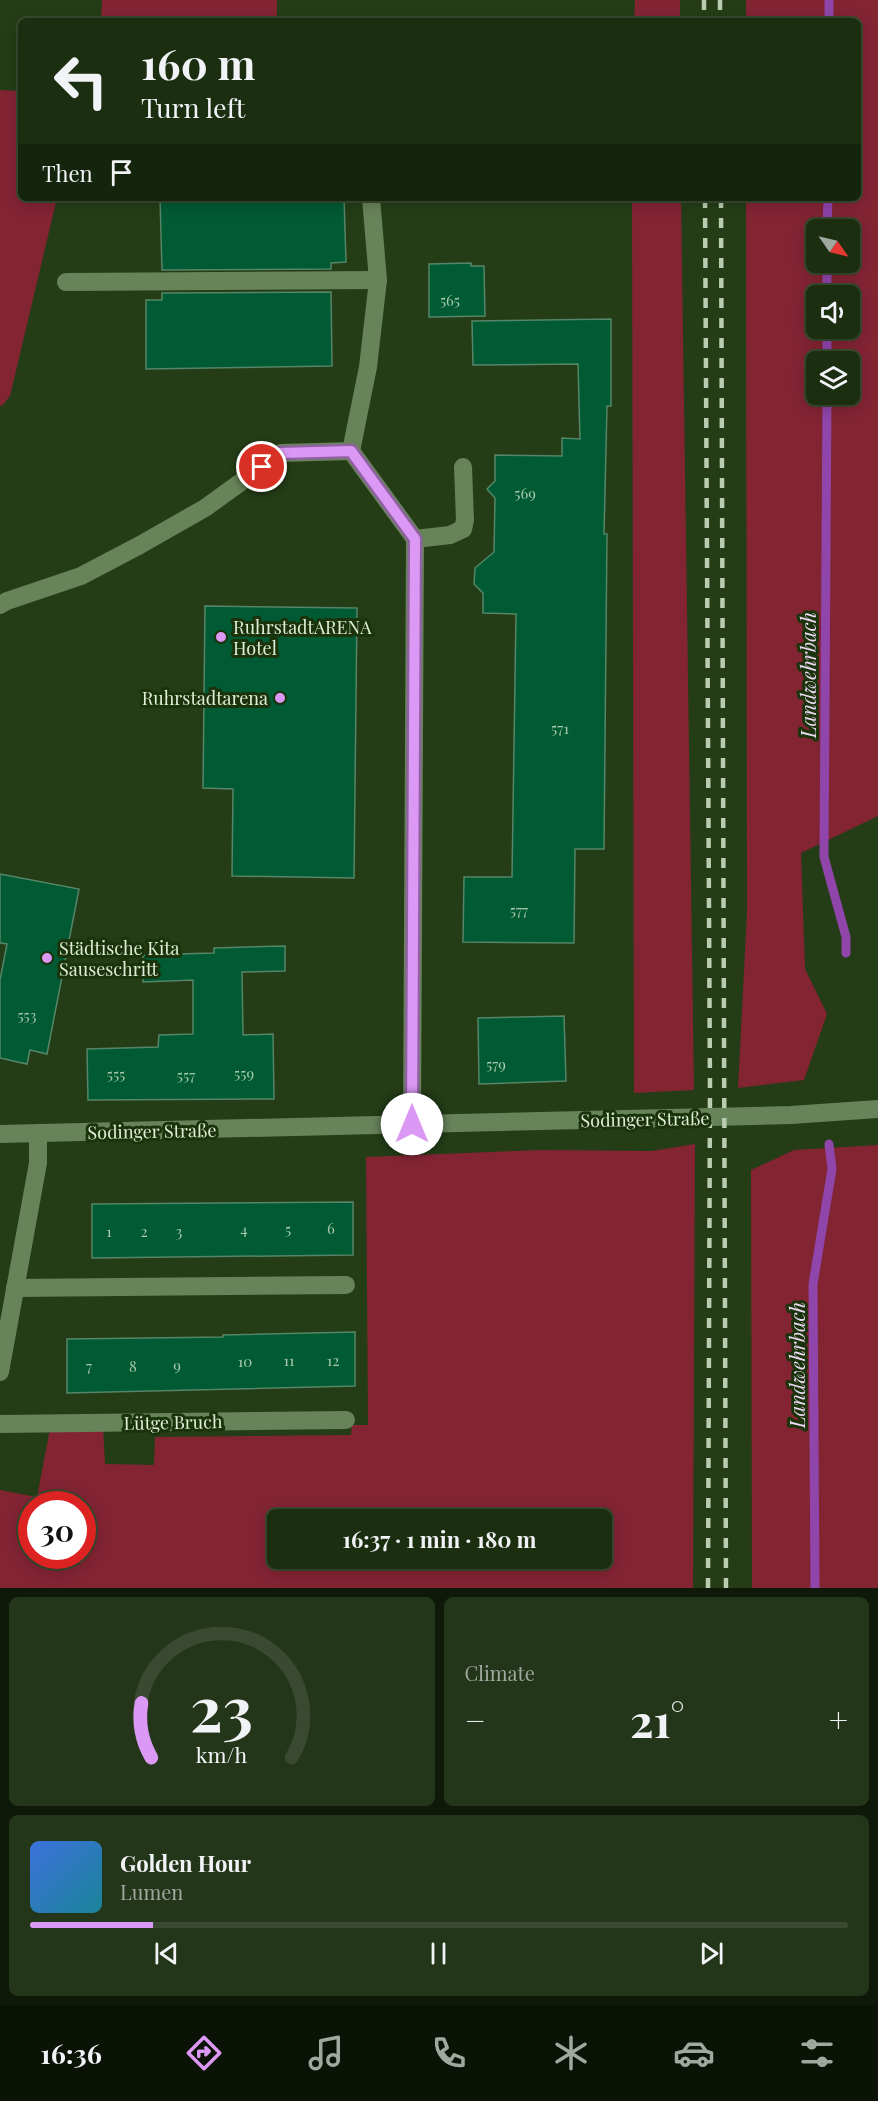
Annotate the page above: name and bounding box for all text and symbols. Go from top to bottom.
text: 160 m [141,35,256,91]
icon: left [42,42,120,120]
text: Turn left [141,89,245,125]
icon: arrive [105,156,138,189]
text: Then [42,158,93,188]
north arrow [806,219,860,273]
map controls [806,219,860,405]
button: sound [806,285,860,339]
house number: 565 [440,290,460,310]
button: layers [806,351,860,405]
pin [236,441,287,492]
icon: arrive [245,450,278,483]
house number: 569 [514,483,536,503]
water label: Landwehrbach [794,612,821,739]
place label: RuhrstadtARENA Hotel [233,615,372,660]
marker: RuhrstadtARENA Hotel [214,630,228,644]
place label: Ruhrstadtarena [142,686,268,710]
marker: Ruhrstadtarena [273,691,287,705]
house number: 571 [551,718,569,738]
house number: 577 [510,900,528,920]
place label: Städtische Kita Sauseschritt [59,936,180,981]
marker: Städtische Kita Sauseschritt [40,951,54,965]
house number: 553 [17,1005,37,1025]
house number: 579 [486,1054,506,1074]
house number: 559 [234,1063,254,1083]
house number: 555 [107,1064,125,1084]
house number: 557 [177,1065,195,1085]
position arrow [380,1092,444,1156]
street label: Sodinger Straße [580,1106,710,1132]
street label: Sodinger Straße [87,1118,217,1144]
house number: 6 [327,1218,335,1238]
house number: 4 [240,1219,248,1239]
house number: 5 [285,1219,291,1239]
house number: 1 [106,1221,112,1241]
house number: 2 [140,1221,148,1241]
house number: 3 [176,1221,183,1241]
water label: Landwehrbach [783,1302,810,1429]
house number: 11 [283,1350,295,1370]
house number: 12 [327,1350,339,1370]
house number: 10 [238,1351,252,1371]
house number: 9 [173,1355,181,1375]
house number: 7 [86,1356,92,1376]
house number: 8 [129,1356,137,1376]
street label: Lütge Bruch [123,1409,223,1435]
speed limit sign: 30 [18,1491,96,1569]
text: 16:37 · 1 min · 180 m [342,1524,537,1554]
text: Climate [465,1659,535,1686]
text: 23 [190,1664,253,1748]
text: 21° [630,1689,685,1749]
text: − [465,1697,486,1741]
text: + [829,1697,848,1741]
text: km/h [196,1741,248,1769]
text: Golden Hour [120,1848,251,1878]
text: Lumen [120,1878,183,1905]
icon: previous [150,1937,183,1970]
icon: pause [422,1937,455,1970]
icon: next [695,1937,728,1970]
icon: directions [183,2032,225,2074]
icon: music [305,2032,347,2074]
icon: phone [428,2032,470,2074]
icon: climate [550,2032,592,2074]
icon: car [673,2032,715,2074]
icon: filters [796,2032,838,2074]
text: 16:36 [40,2035,102,2071]

